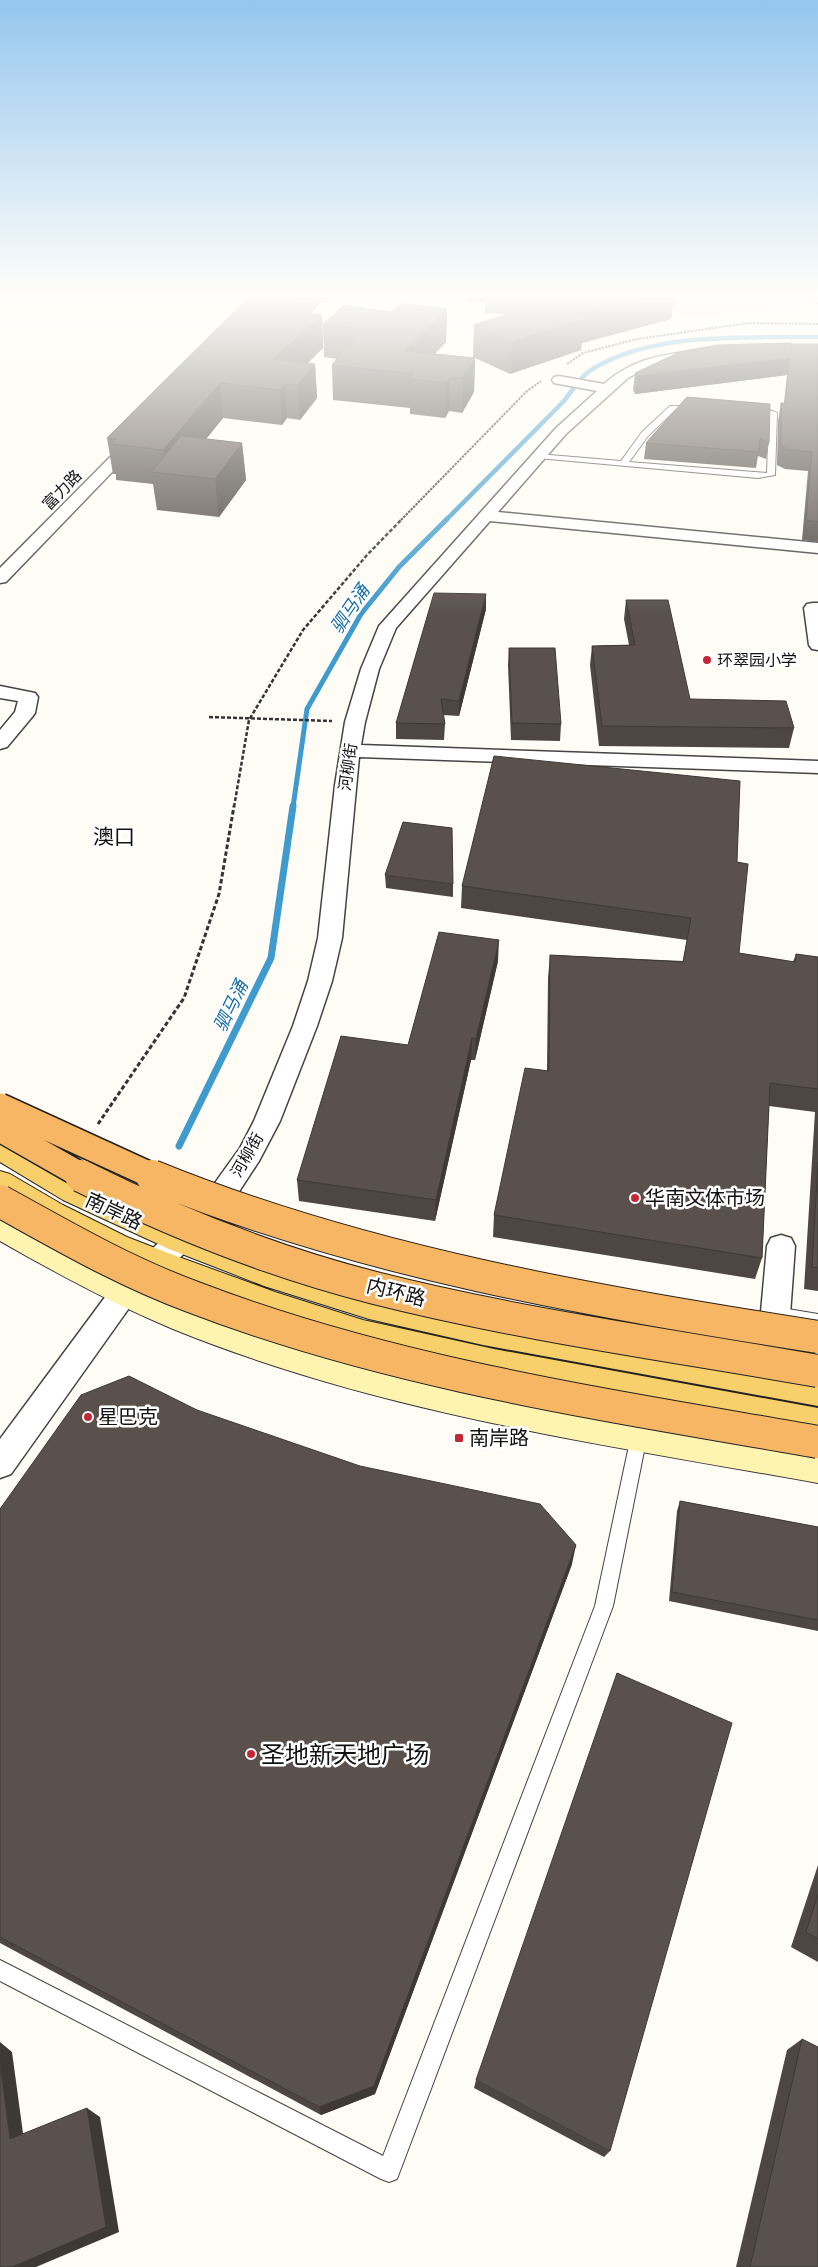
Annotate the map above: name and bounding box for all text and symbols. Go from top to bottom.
street label: 富力路 [38,466,86,514]
water label: 驷马涌 [326,579,375,638]
place label: 环翠园小学 [717,651,797,670]
marker: 环翠园小学 [701,654,713,666]
street label: 河柳街 [335,742,361,792]
district label: 澳口 [93,824,135,849]
water label: 驷马涌 [209,975,254,1035]
street label: 河柳街 [227,1129,267,1181]
place label: 华南文体市场 [645,1186,765,1210]
street label: 南岸路 [82,1187,146,1235]
marker: 华南文体市场 [629,1192,641,1204]
street label: 内环路 [364,1273,428,1311]
place label: 星巴克 [98,1405,158,1429]
marker: 星巴克 [82,1411,94,1423]
place label: 南岸路 [469,1426,529,1450]
marker: 南岸路 [453,1432,465,1444]
place label: 圣地新天地广场 [261,1740,429,1769]
marker: 圣地新天地广场 [245,1748,257,1760]

